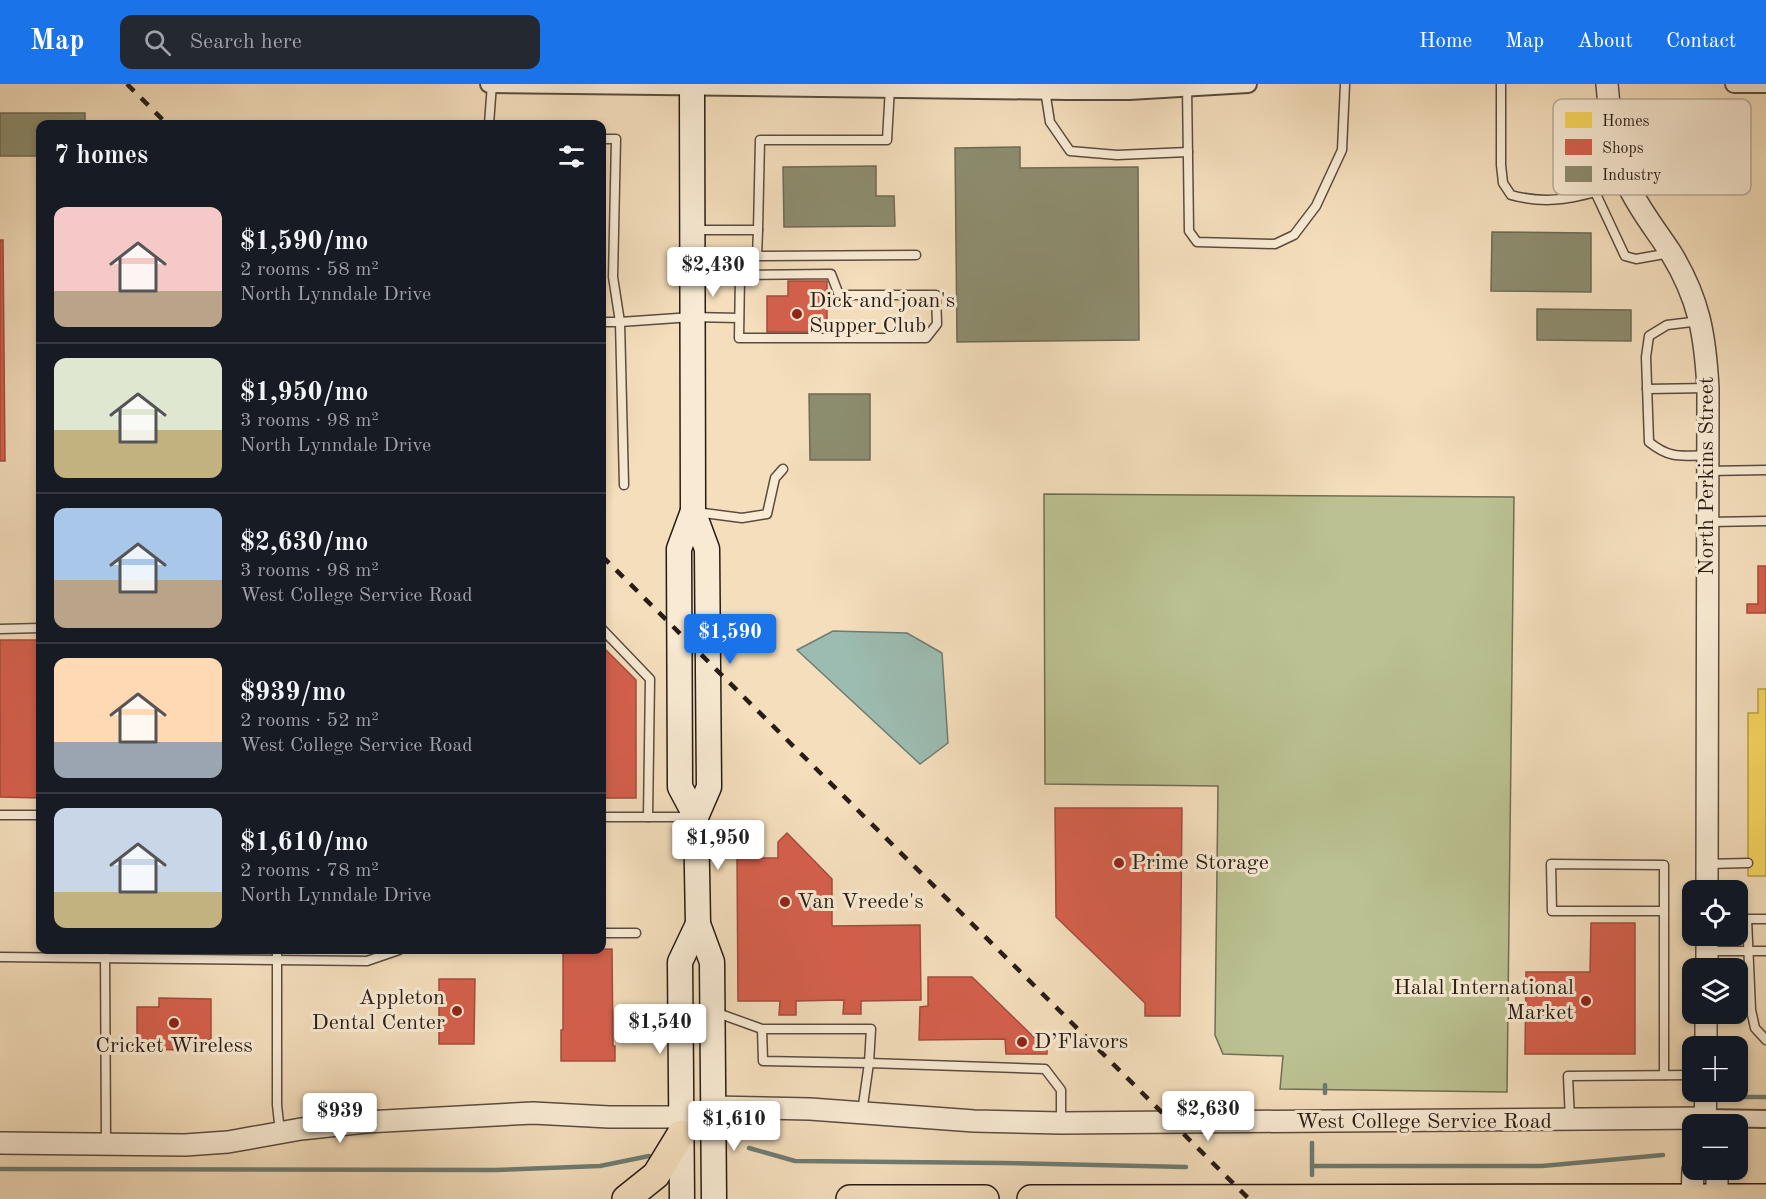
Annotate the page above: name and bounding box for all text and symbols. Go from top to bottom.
search box [120,15,540,69]
icon: search [141,26,174,59]
text: Map [30,28,84,56]
text: Search here [189,31,302,53]
text: Home [1419,31,1472,52]
text: Map [1505,31,1544,52]
text: About [1577,31,1633,52]
text: Contact [1666,31,1736,52]
legend [1553,99,1751,195]
text: Homes [1602,114,1650,130]
icon: filters [555,140,588,173]
text: Shops [1602,141,1644,157]
text: 7 homes [54,143,148,169]
text: Industry [1602,168,1662,184]
text: $1,590/mo [240,229,368,255]
icon: home [102,231,174,303]
pin: $2,430 [664,247,762,298]
text: $2,430 [681,256,745,276]
text: 2 rooms · 58 m² [240,260,379,280]
text: North Lynndale Drive [240,285,431,305]
place label: Dick and joan's Supper Club [809,290,955,337]
marker: Dick and joan's Supper Club [790,307,804,321]
street label: North Perkins Street [1696,377,1718,575]
text: $1,950/mo [240,380,368,406]
icon: home [102,382,174,454]
text: 3 rooms · 98 m² [240,411,379,431]
text: North Lynndale Drive [240,436,431,456]
text: $2,630/mo [240,530,368,556]
icon: home [102,532,174,604]
text: 3 rooms · 98 m² [240,561,379,581]
text: West College Service Road [240,586,473,606]
pin: $1,590 [681,614,779,665]
text: $1,590 [698,623,762,643]
text: $939/mo [240,680,346,706]
icon: home [102,682,174,754]
text: 2 rooms · 52 m² [240,711,379,731]
text: West College Service Road [240,736,473,756]
pin: $1,950 [669,820,767,871]
text: $1,950 [686,829,750,849]
text: $1,610/mo [240,830,368,856]
icon: home [102,832,174,904]
place label: Prime Storage [1131,852,1269,874]
marker: Prime Storage [1112,856,1126,870]
text: 2 rooms · 78 m² [240,861,379,881]
map controls [1682,880,1748,1180]
button: locate [1682,880,1748,946]
text: North Lynndale Drive [240,886,431,906]
place label: Van Vreede's [797,891,924,913]
marker: Van Vreede's [778,895,792,909]
button: layers [1682,958,1748,1024]
place label: Halal International Market [1394,977,1574,1024]
place label: Appleton Dental Center [312,987,445,1034]
marker: Halal International Market [1579,994,1593,1008]
marker: Appleton Dental Center [450,1004,464,1018]
pin: $1,540 [611,1004,709,1055]
text: $1,540 [628,1013,692,1033]
marker: Cricket Wireless [167,1016,181,1030]
place label: D’Flavors [1034,1031,1128,1053]
place label: Cricket Wireless [95,1035,253,1057]
marker: D’Flavors [1015,1035,1029,1049]
button: + [1682,1036,1748,1102]
pin: $2,630 [1159,1091,1257,1142]
pin: $939 [304,1093,376,1144]
text: $2,630 [1176,1100,1240,1120]
pin: $1,610 [685,1101,783,1152]
text: $939 [317,1102,363,1122]
text: $1,610 [702,1110,766,1130]
street label: West College Service Road [1296,1111,1552,1133]
button: − [1682,1114,1748,1180]

